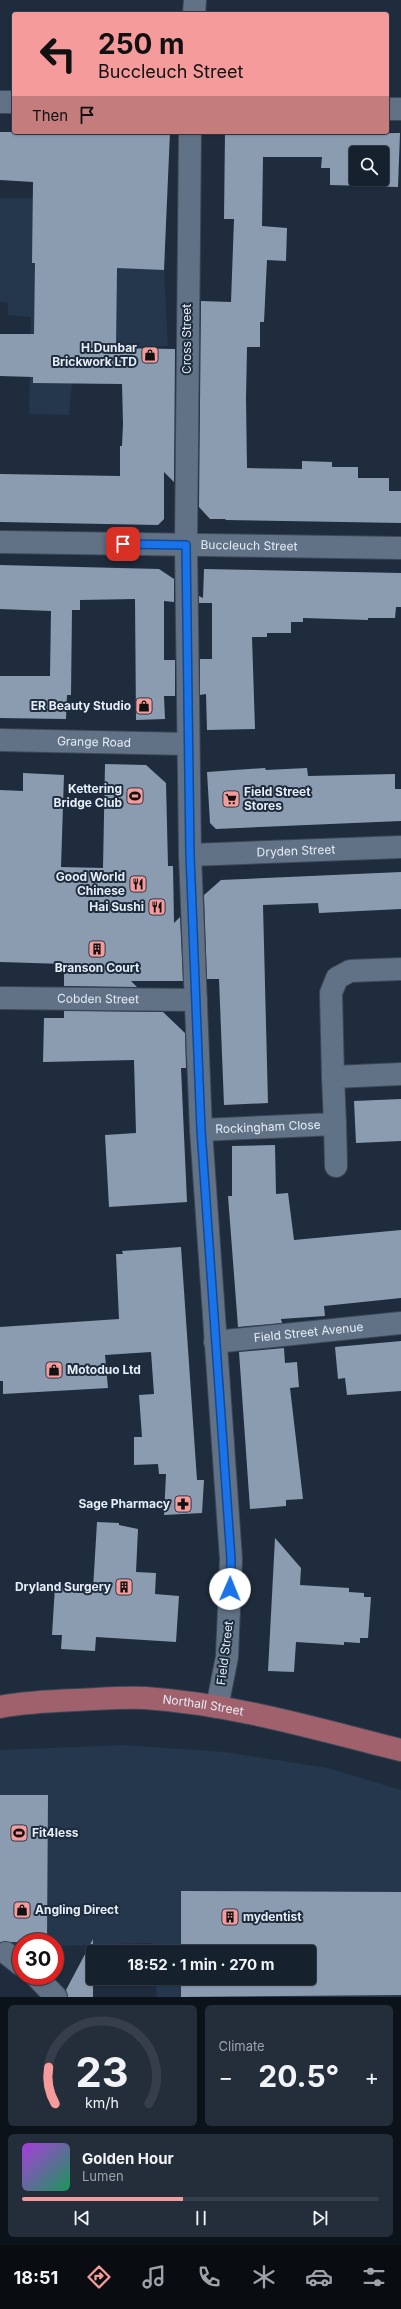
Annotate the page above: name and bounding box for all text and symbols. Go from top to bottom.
text: 250 m [98,27,185,61]
icon: left [32,28,84,80]
text: Buccleuch Street [98,61,243,82]
icon: arrive [76,104,98,126]
text: Then [32,106,68,125]
map controls [349,146,389,186]
button: search [349,146,389,186]
street label: Cross Street [179,304,194,374]
place label: H.Dunbar Brickwork LTD [52,340,137,369]
shop icon: H.Dunbar Brickwork LTD [140,345,160,365]
pin [106,527,140,561]
icon: arrive [112,533,134,555]
street label: Buccleuch Street [200,537,298,553]
shop icon: ER Beauty Studio [134,696,154,716]
place label: ER Beauty Studio [31,698,131,713]
street label: Grange Road [57,733,131,750]
place label: Kettering Bridge Club [54,781,122,810]
place label: Field Street Stores [244,784,311,813]
sports icon: Kettering Bridge Club [125,786,145,806]
supermarket icon: Field Street Stores [221,789,241,809]
street label: Dryden Street [256,841,336,859]
place label: Good World Chinese [56,869,125,898]
restaurant icon: Good World Chinese [128,874,148,894]
restaurant icon: Hai Sushi [147,897,167,917]
place label: Hai Sushi [89,899,144,914]
building icon: Branson Court [87,939,107,959]
place label: Branson Court [55,960,140,975]
street label: Cobden Street [57,991,139,1006]
street label: Rockingham Close [215,1117,321,1136]
street label: Field Street Avenue [253,1319,364,1345]
shop icon: Motoduo Ltd [44,1360,64,1380]
place label: Motoduo Ltd [67,1362,141,1377]
pharmacy icon: Sage Pharmacy [173,1494,193,1514]
place label: Sage Pharmacy [78,1496,171,1511]
position arrow [209,1568,251,1610]
building icon: Dryland Surgery [114,1577,134,1597]
place label: Dryland Surgery [15,1579,112,1594]
street label: Field Street [213,1620,236,1686]
street label: Northall Street [162,1691,245,1719]
sports icon: Fit4less [9,1823,29,1843]
place label: Fit4less [32,1825,79,1840]
shop icon: Angling Direct [12,1900,32,1920]
place label: Angling Direct [35,1902,119,1917]
building icon: mydentist [220,1907,240,1927]
place label: mydentist [243,1909,302,1924]
speed limit sign: 30 [12,1933,64,1985]
text: 18:52 · 1 min · 270 m [128,1955,274,1974]
text: Climate [219,2038,265,2054]
text: 23 [76,2046,129,2096]
text: 20.5° [258,2058,339,2094]
text: − [219,2064,233,2090]
text: + [364,2064,379,2090]
text: km/h [85,2093,119,2110]
text: Golden Hour [82,2149,174,2168]
text: Lumen [82,2168,124,2184]
icon: previous [71,2207,93,2229]
icon: pause [190,2207,212,2229]
icon: next [309,2207,331,2229]
icon: directions [85,2263,113,2291]
icon: music [140,2263,168,2291]
icon: phone [195,2263,223,2291]
icon: climate [250,2263,278,2291]
icon: car [305,2263,333,2291]
icon: filters [360,2263,388,2291]
text: 18:51 [13,2267,58,2288]

